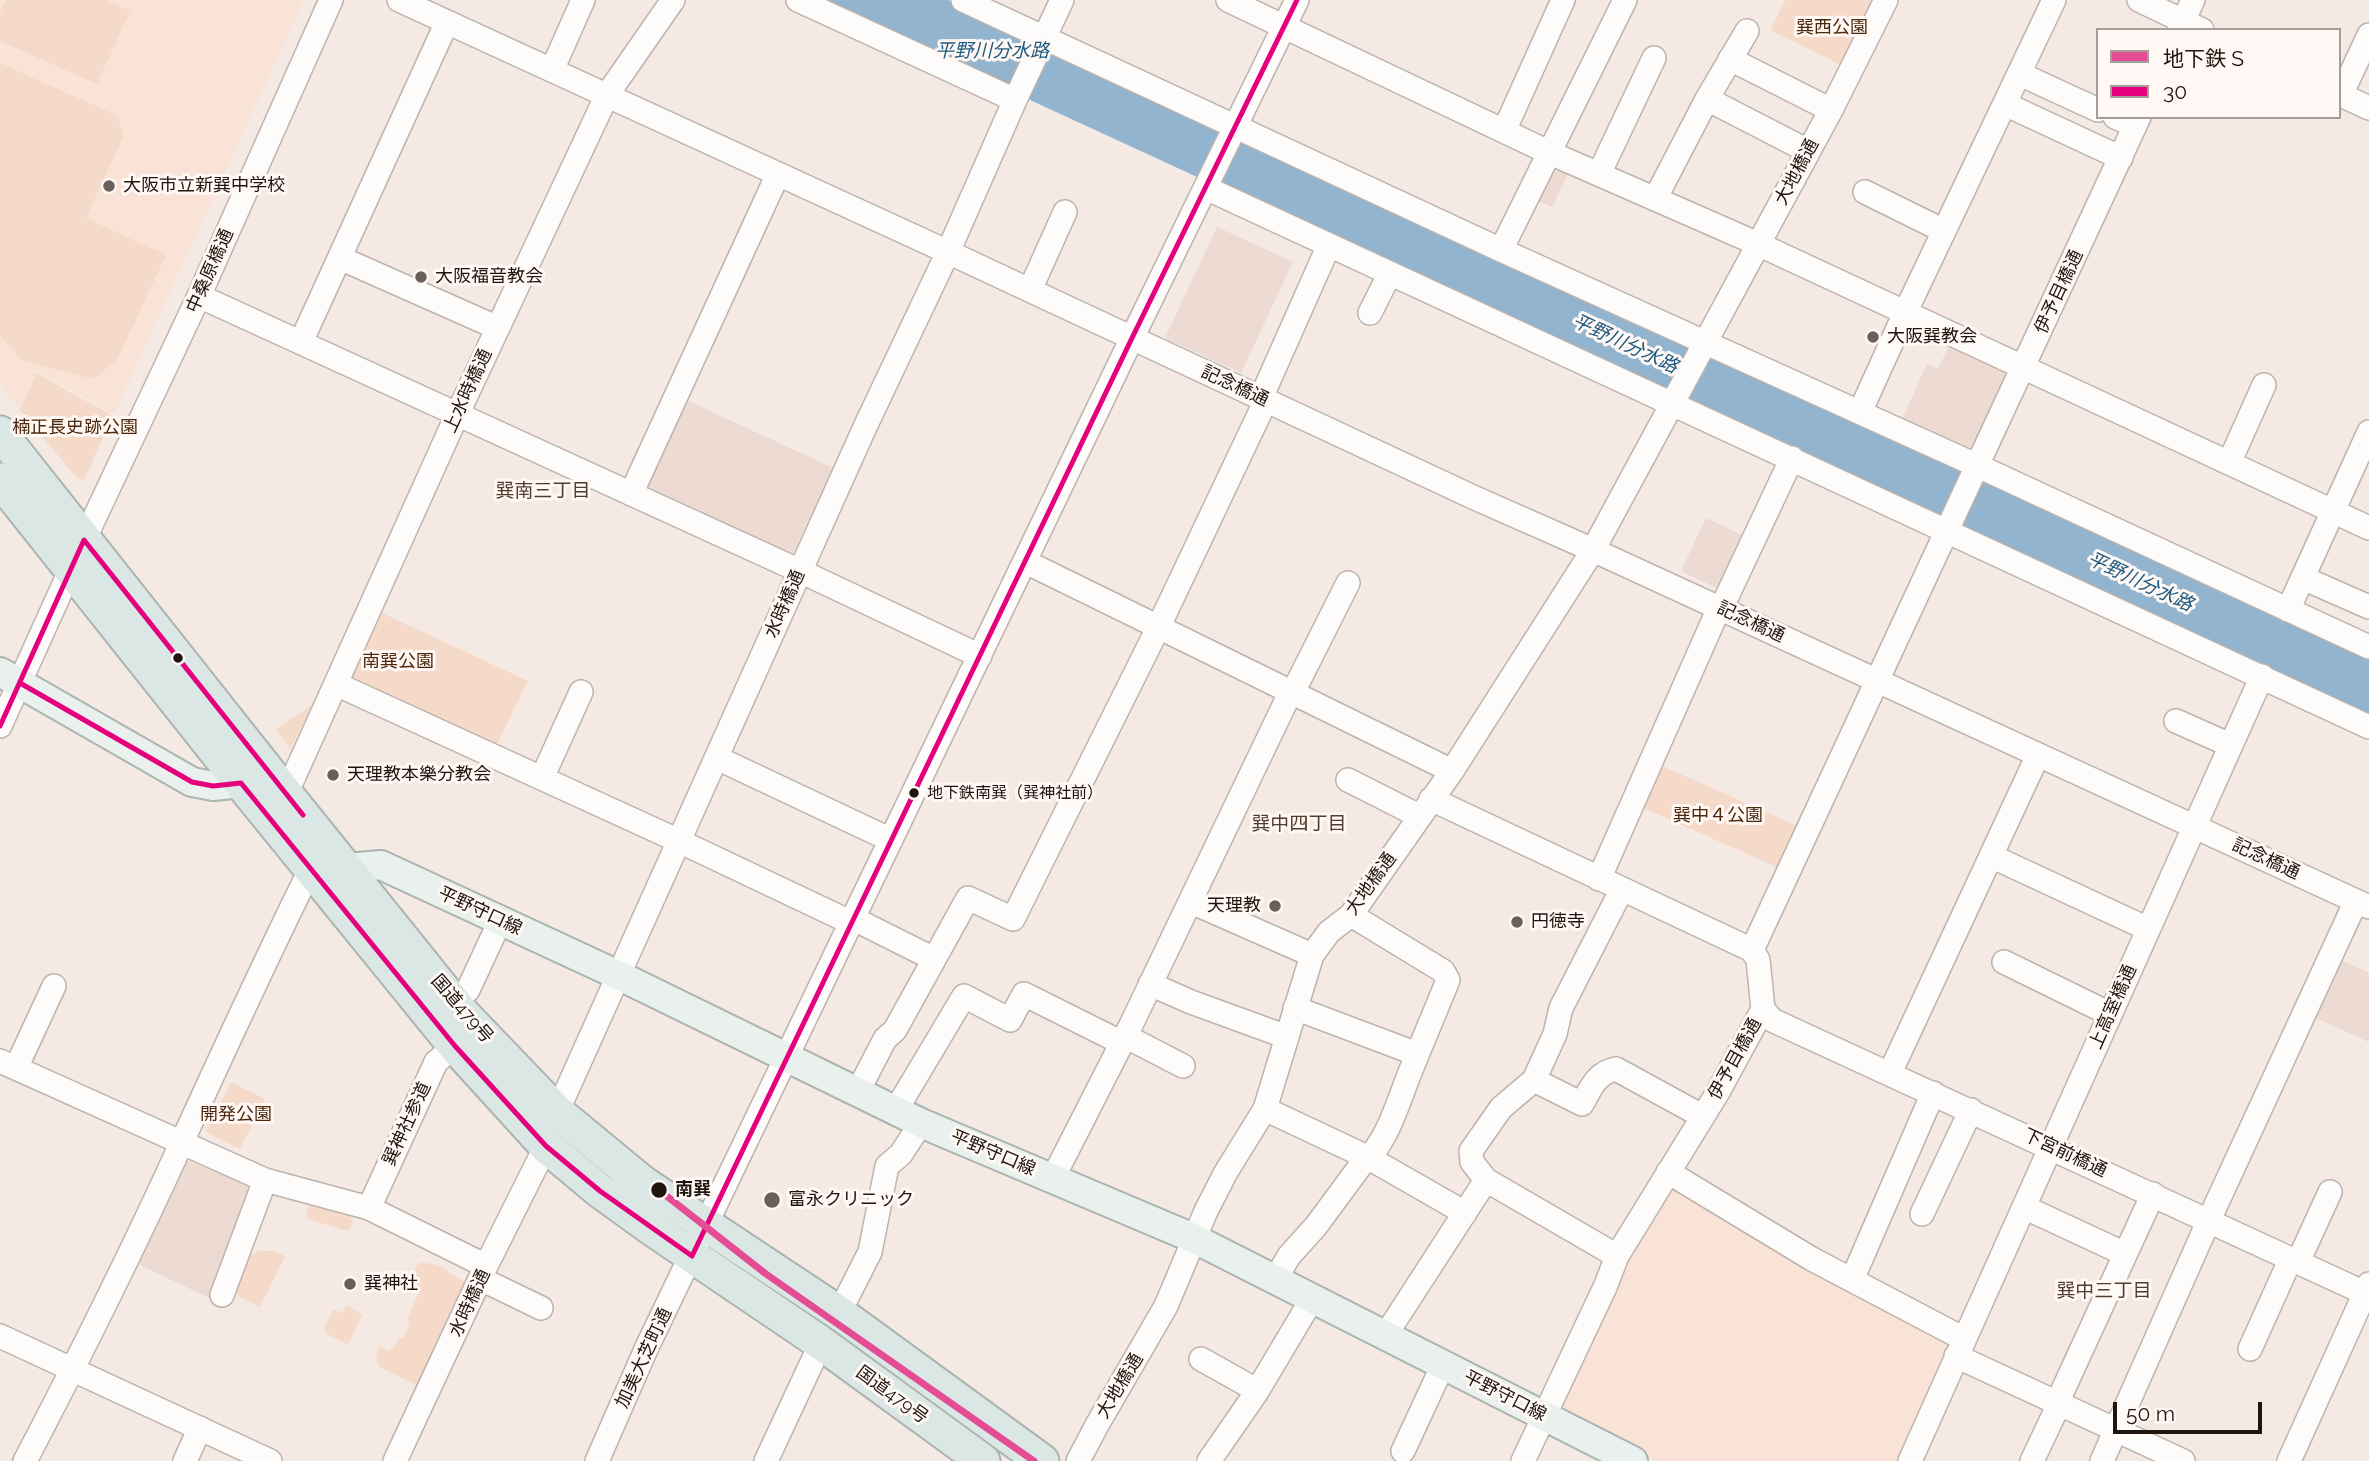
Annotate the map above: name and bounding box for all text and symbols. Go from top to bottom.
park label: 巽西公園 [1796,17,1868,39]
legend [2096,28,2341,119]
water label: 平野川分水路 [935,40,1049,62]
text: 地下鉄 S [2163,46,2244,71]
text: 30 [2163,79,2187,104]
street label: 大地橋通 [1771,135,1823,209]
place label: 大阪市立新巽中学校 [123,175,285,197]
marker: 大阪市立新巽中学校 [101,178,117,194]
street label: 中桑原橋通 [182,225,238,317]
street label: 伊予目橋通 [2030,247,2088,337]
place label: 大阪福音教会 [435,266,543,288]
marker: 大阪福音教会 [413,269,429,285]
water label: 平野川分水路 [1569,310,1681,378]
place label: 大阪巽教会 [1887,326,1977,348]
marker: 大阪巽教会 [1865,329,1881,345]
street label: 上水時橋通 [439,346,497,436]
street label: 記念橋通 [1198,361,1272,411]
park label: 楠正長史跡公園 [12,417,138,439]
district label: 巽南三丁目 [496,480,590,502]
water label: 平野川分水路 [2084,548,2196,616]
street label: 水時橋通 [760,567,810,641]
street label: 記念橋通 [1714,597,1788,647]
unlabelled marker [171,651,185,665]
park label: 南巽公園 [362,651,434,673]
place label: 天理教本樂分教会 [347,764,491,786]
marker: 天理教本樂分教会 [325,767,341,783]
place label: 地下鉄南巽（巽神社前） [927,783,1103,803]
marker: 地下鉄南巽（巽神社前） [907,786,921,800]
park label: 巽中４公園 [1673,805,1763,827]
district label: 巽中四丁目 [1252,813,1346,835]
street label: 記念橋通 [2229,834,2303,884]
street label: 大地橋通 [1341,849,1401,919]
street label: 平野守口線 [435,882,525,940]
place label: 天理教 [1207,895,1261,917]
marker: 天理教 [1267,898,1283,914]
place label: 円徳寺 [1531,911,1585,933]
marker: 円徳寺 [1509,914,1525,930]
street label: 上高室橋通 [2085,961,2141,1053]
street label: 国道479号 [426,970,498,1048]
street label: 伊予目橋通 [1704,1014,1766,1104]
street label: 巽神社参道 [378,1079,436,1169]
park label: 開発公園 [200,1104,272,1126]
street label: 下宮前橋通 [2020,1124,2110,1182]
street label: 平野守口線 [947,1125,1039,1181]
place label: 南巽 [675,1179,711,1201]
marker: 南巽 [649,1180,669,1200]
place label: 富永クリニック [788,1189,914,1211]
marker: 富永クリニック [762,1190,782,1210]
street label: 水時橋通 [445,1266,495,1340]
place label: 巽神社 [364,1273,418,1295]
marker: 巽神社 [342,1276,358,1292]
district label: 巽中三丁目 [2057,1280,2151,1302]
street label: 加美大芝町通 [611,1304,677,1412]
street label: 大地橋通 [1092,1350,1148,1422]
street label: 国道479号 [852,1362,932,1428]
street label: 平野守口線 [1460,1366,1550,1426]
scale bar [2117,1388,2266,1432]
text: 50 m [2126,1401,2175,1426]

